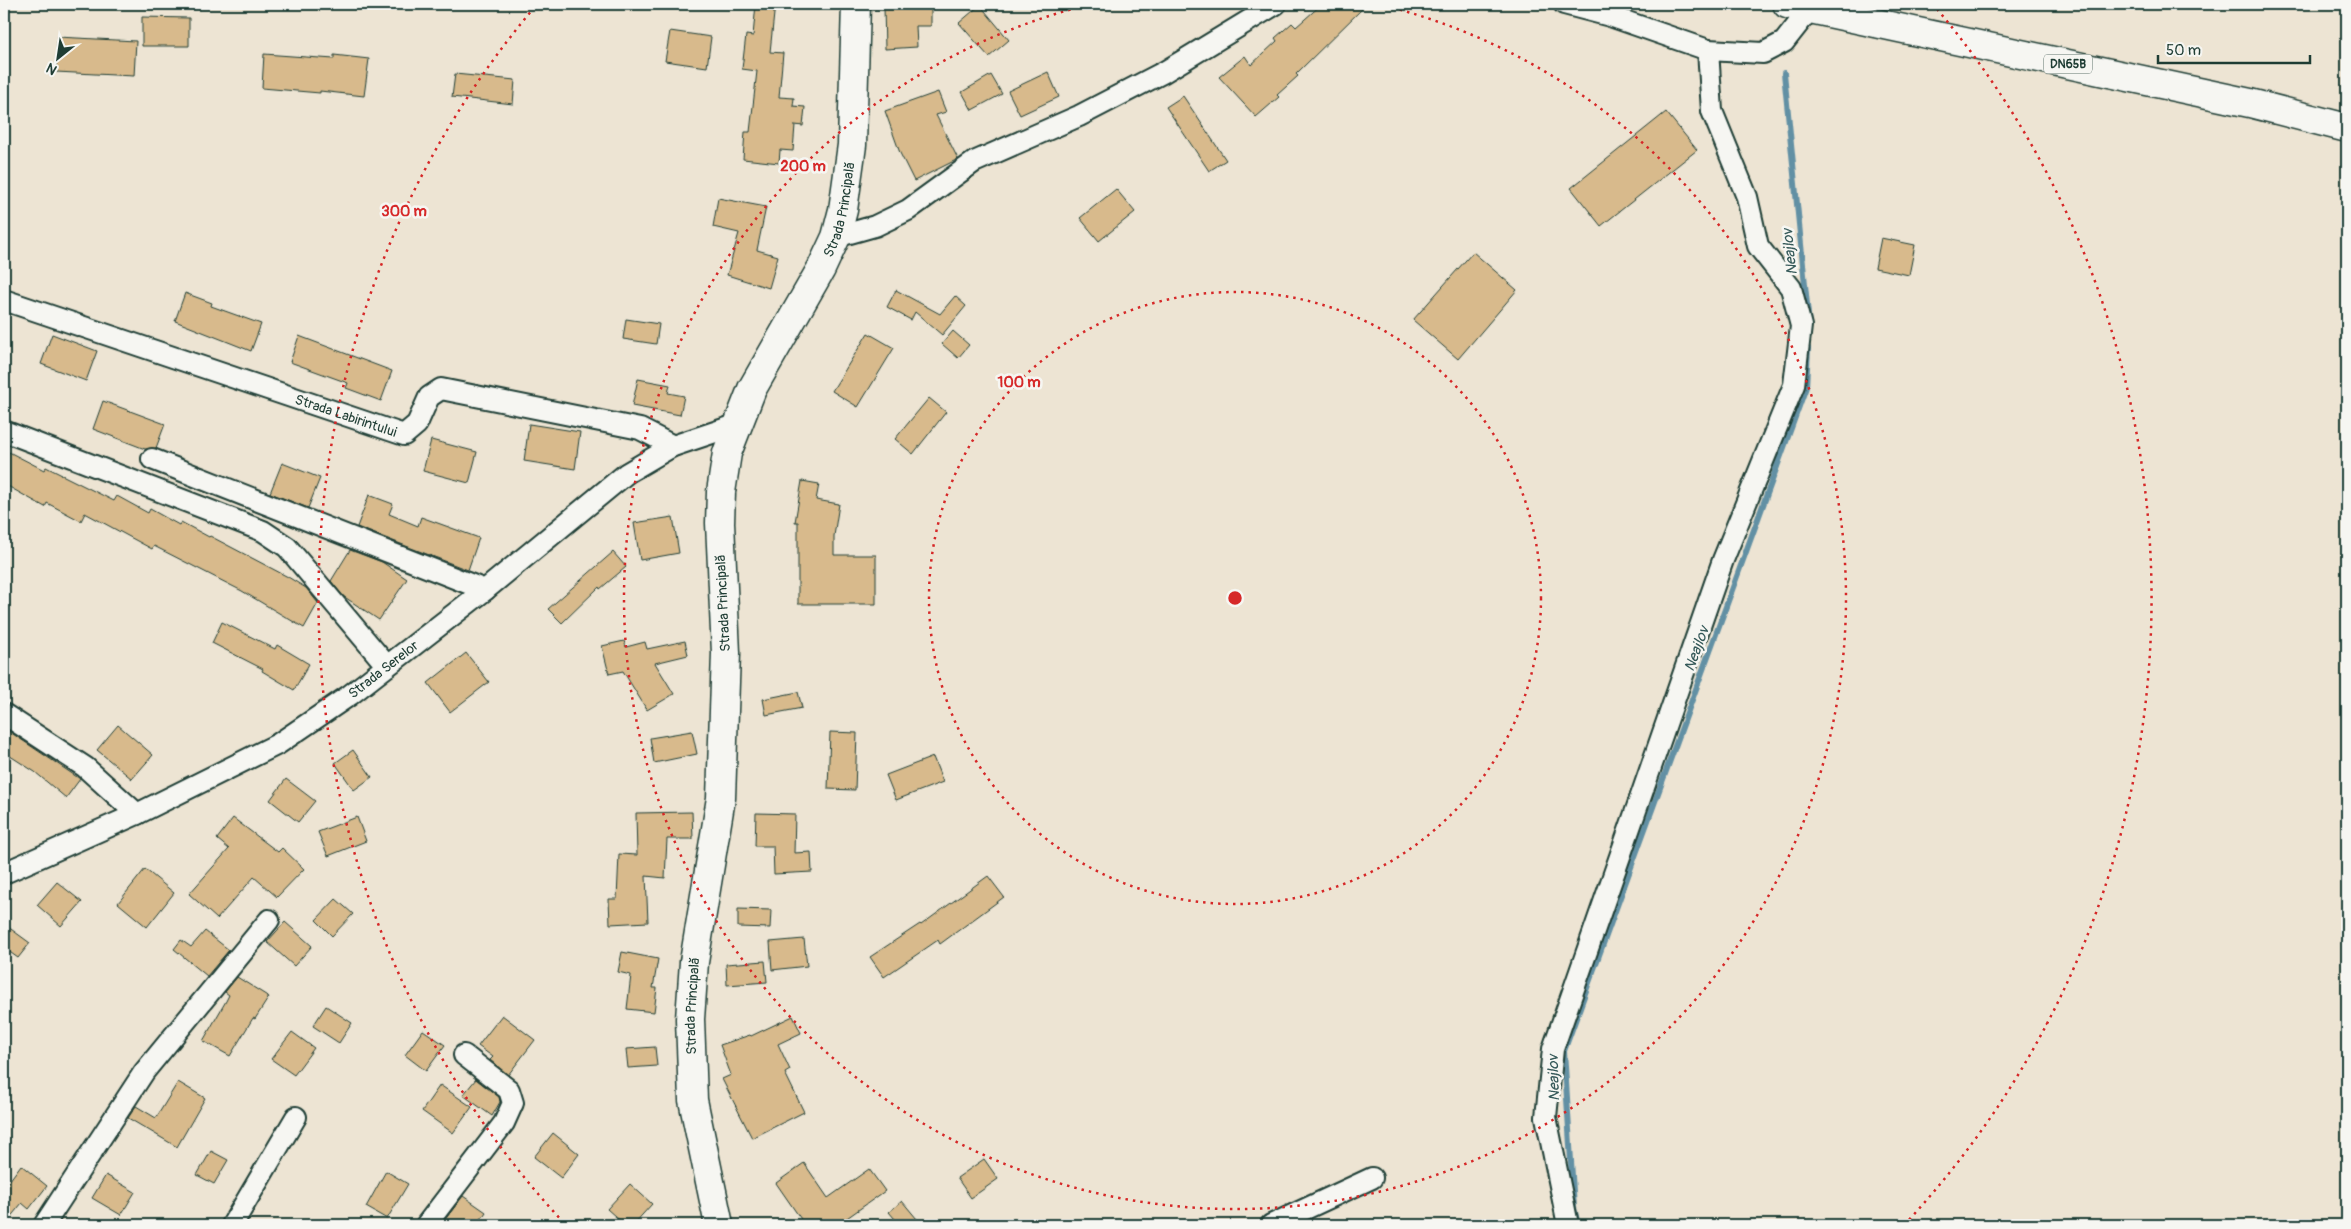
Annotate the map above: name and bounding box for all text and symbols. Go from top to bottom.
north arrow [32,32,82,82]
scale bar [2158,32,2311,64]
text: 50 m [2166,41,2201,60]
road number: DN65B [2044,54,2092,74]
text: N [43,59,60,79]
text: 200 m [780,157,826,176]
street label: Strada Principală [819,161,858,260]
text: 300 m [381,202,427,221]
water label: Neajlov [1778,226,1802,276]
text: 100 m [998,373,1040,392]
street label: Strada Labirintului [293,390,400,441]
street label: Strada Principală [712,554,734,652]
centre of rings [1226,589,1244,607]
water label: Neajlov [1680,622,1715,674]
street label: Strada Serelor [345,637,422,702]
street label: Strada Principală [681,956,703,1055]
water label: Neajlov [1544,1052,1564,1101]

